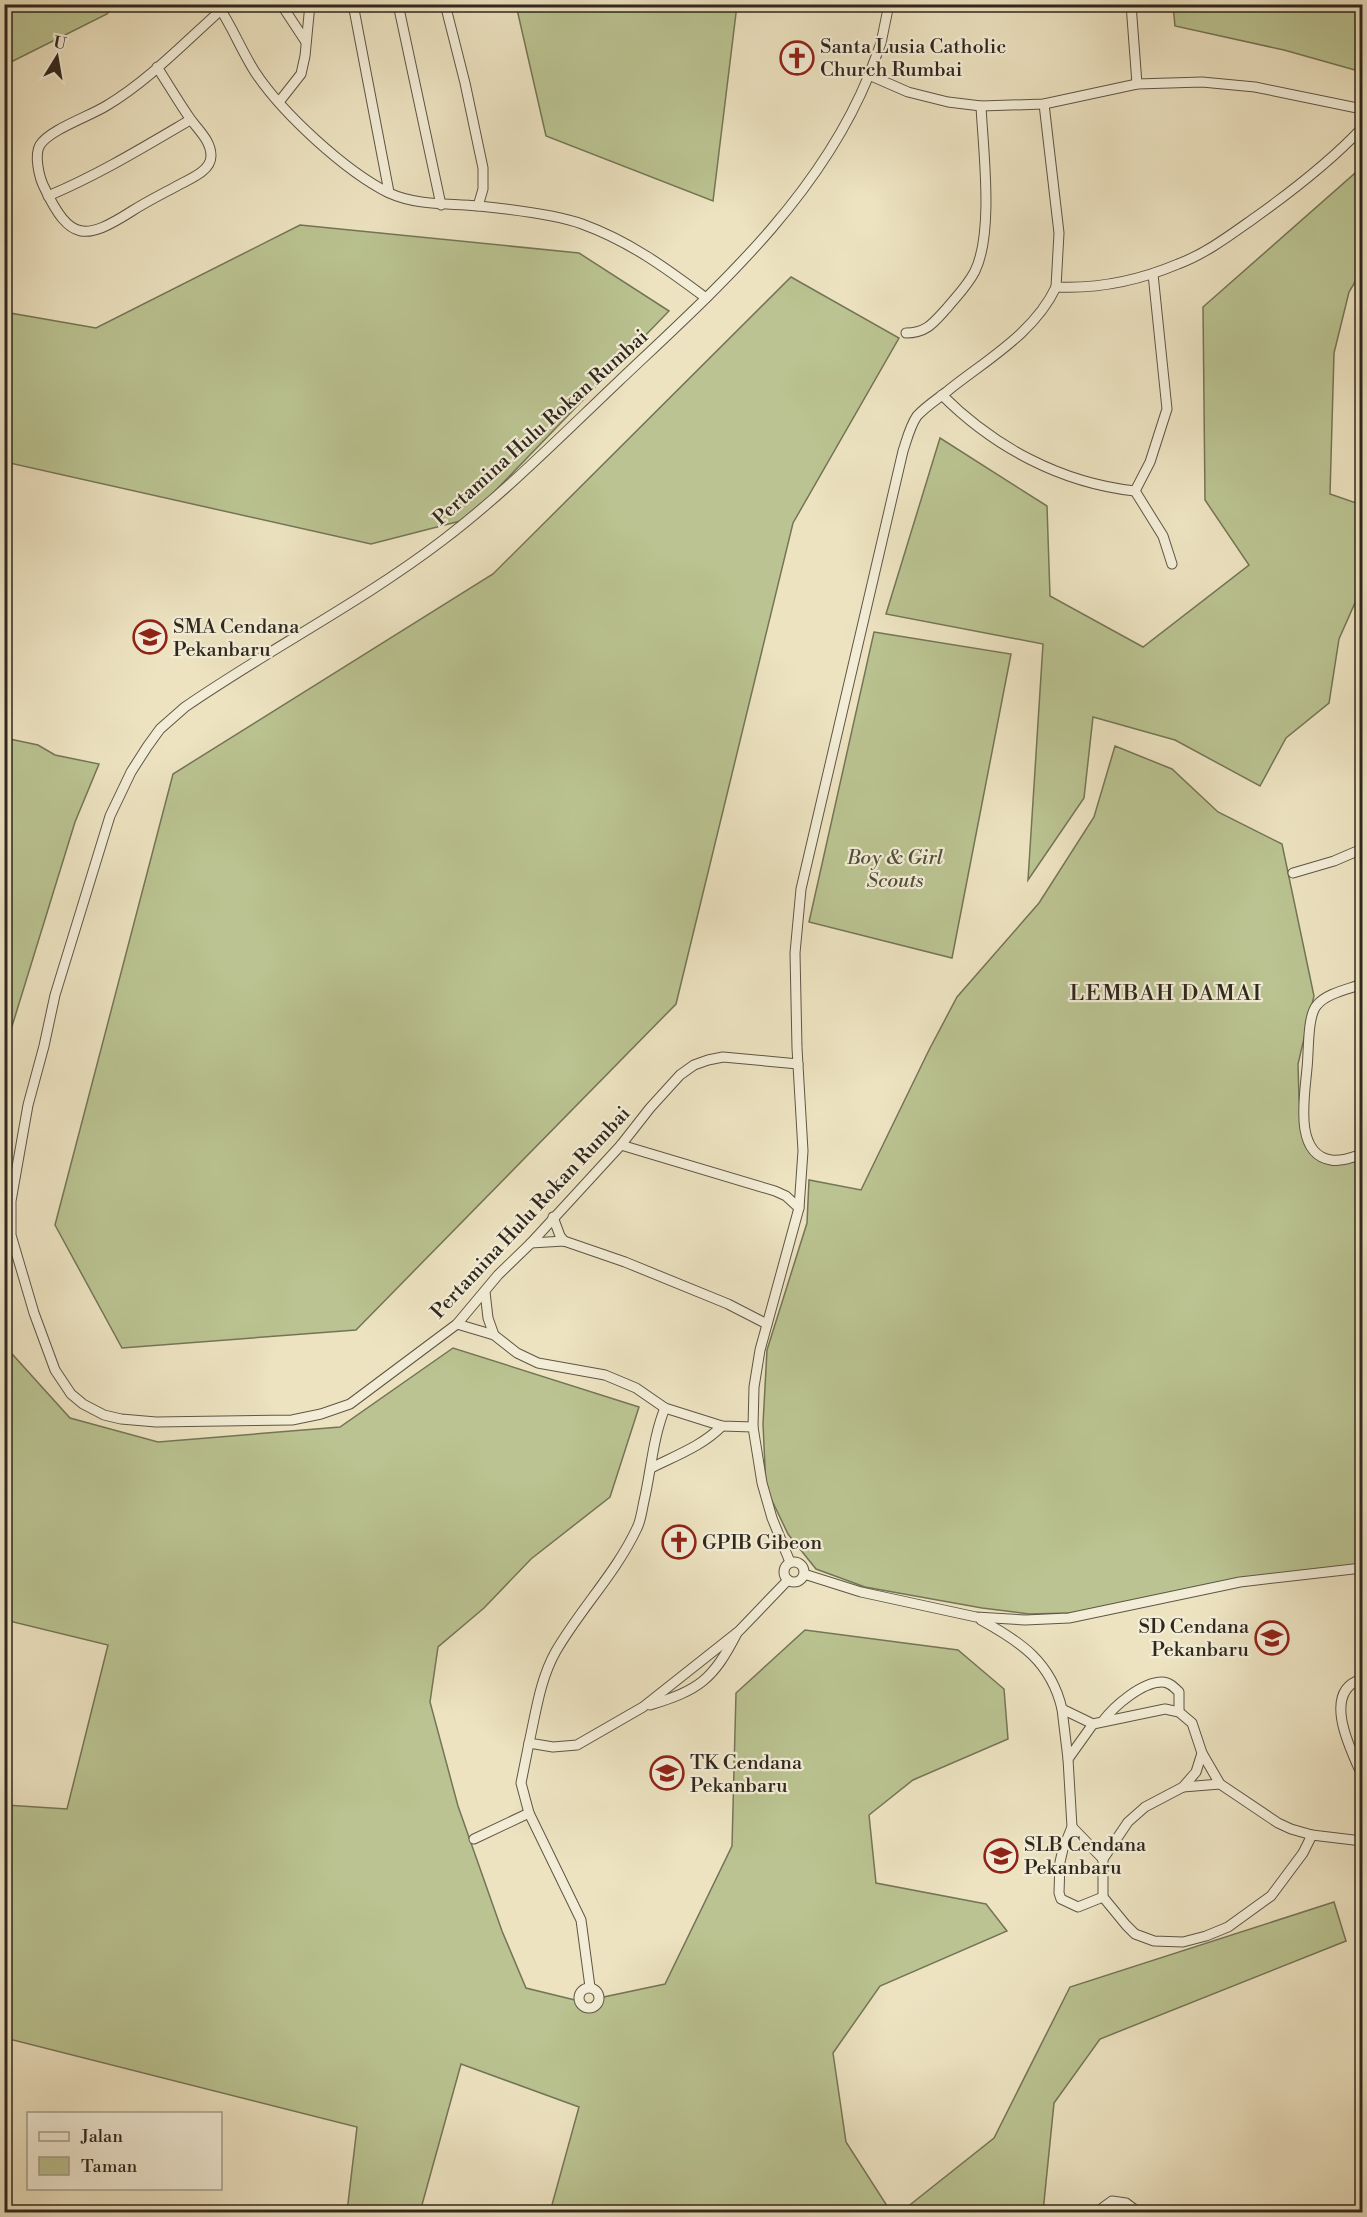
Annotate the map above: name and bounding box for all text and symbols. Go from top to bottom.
north arrow [27,27,87,87]
text: U [52,32,68,54]
place label: Santa Lusia Catholic Church Rumbai [820,35,1006,83]
church icon: Santa Lusia Catholic Church Rumbai [779,40,815,76]
street label: Pertamina Hulu Rokan Rumbai [428,324,654,532]
place label: SMA Cendana Pekanbaru [173,615,300,663]
school or university icon: SMA Cendana Pekanbaru [132,619,168,655]
park label: Boy & Girl Scouts [846,846,943,894]
district label: LEMBAH DAMAI [1069,980,1263,1007]
street label: Pertamina Hulu Rokan Rumbai [426,1101,636,1324]
church icon: GPIB Gibeon [661,1524,697,1560]
place label: GPIB Gibeon [702,1531,822,1556]
place label: SD Cendana Pekanbaru [1139,1615,1250,1663]
school or university icon: SD Cendana Pekanbaru [1254,1620,1290,1656]
place label: TK Cendana Pekanbaru [690,1751,803,1799]
school or university icon: TK Cendana Pekanbaru [649,1755,685,1791]
place label: SLB Cendana Pekanbaru [1024,1833,1147,1881]
school or university icon: SLB Cendana Pekanbaru [983,1838,1019,1874]
legend [27,2112,222,2190]
text: Jalan [80,2125,123,2148]
text: Taman [81,2155,138,2178]

